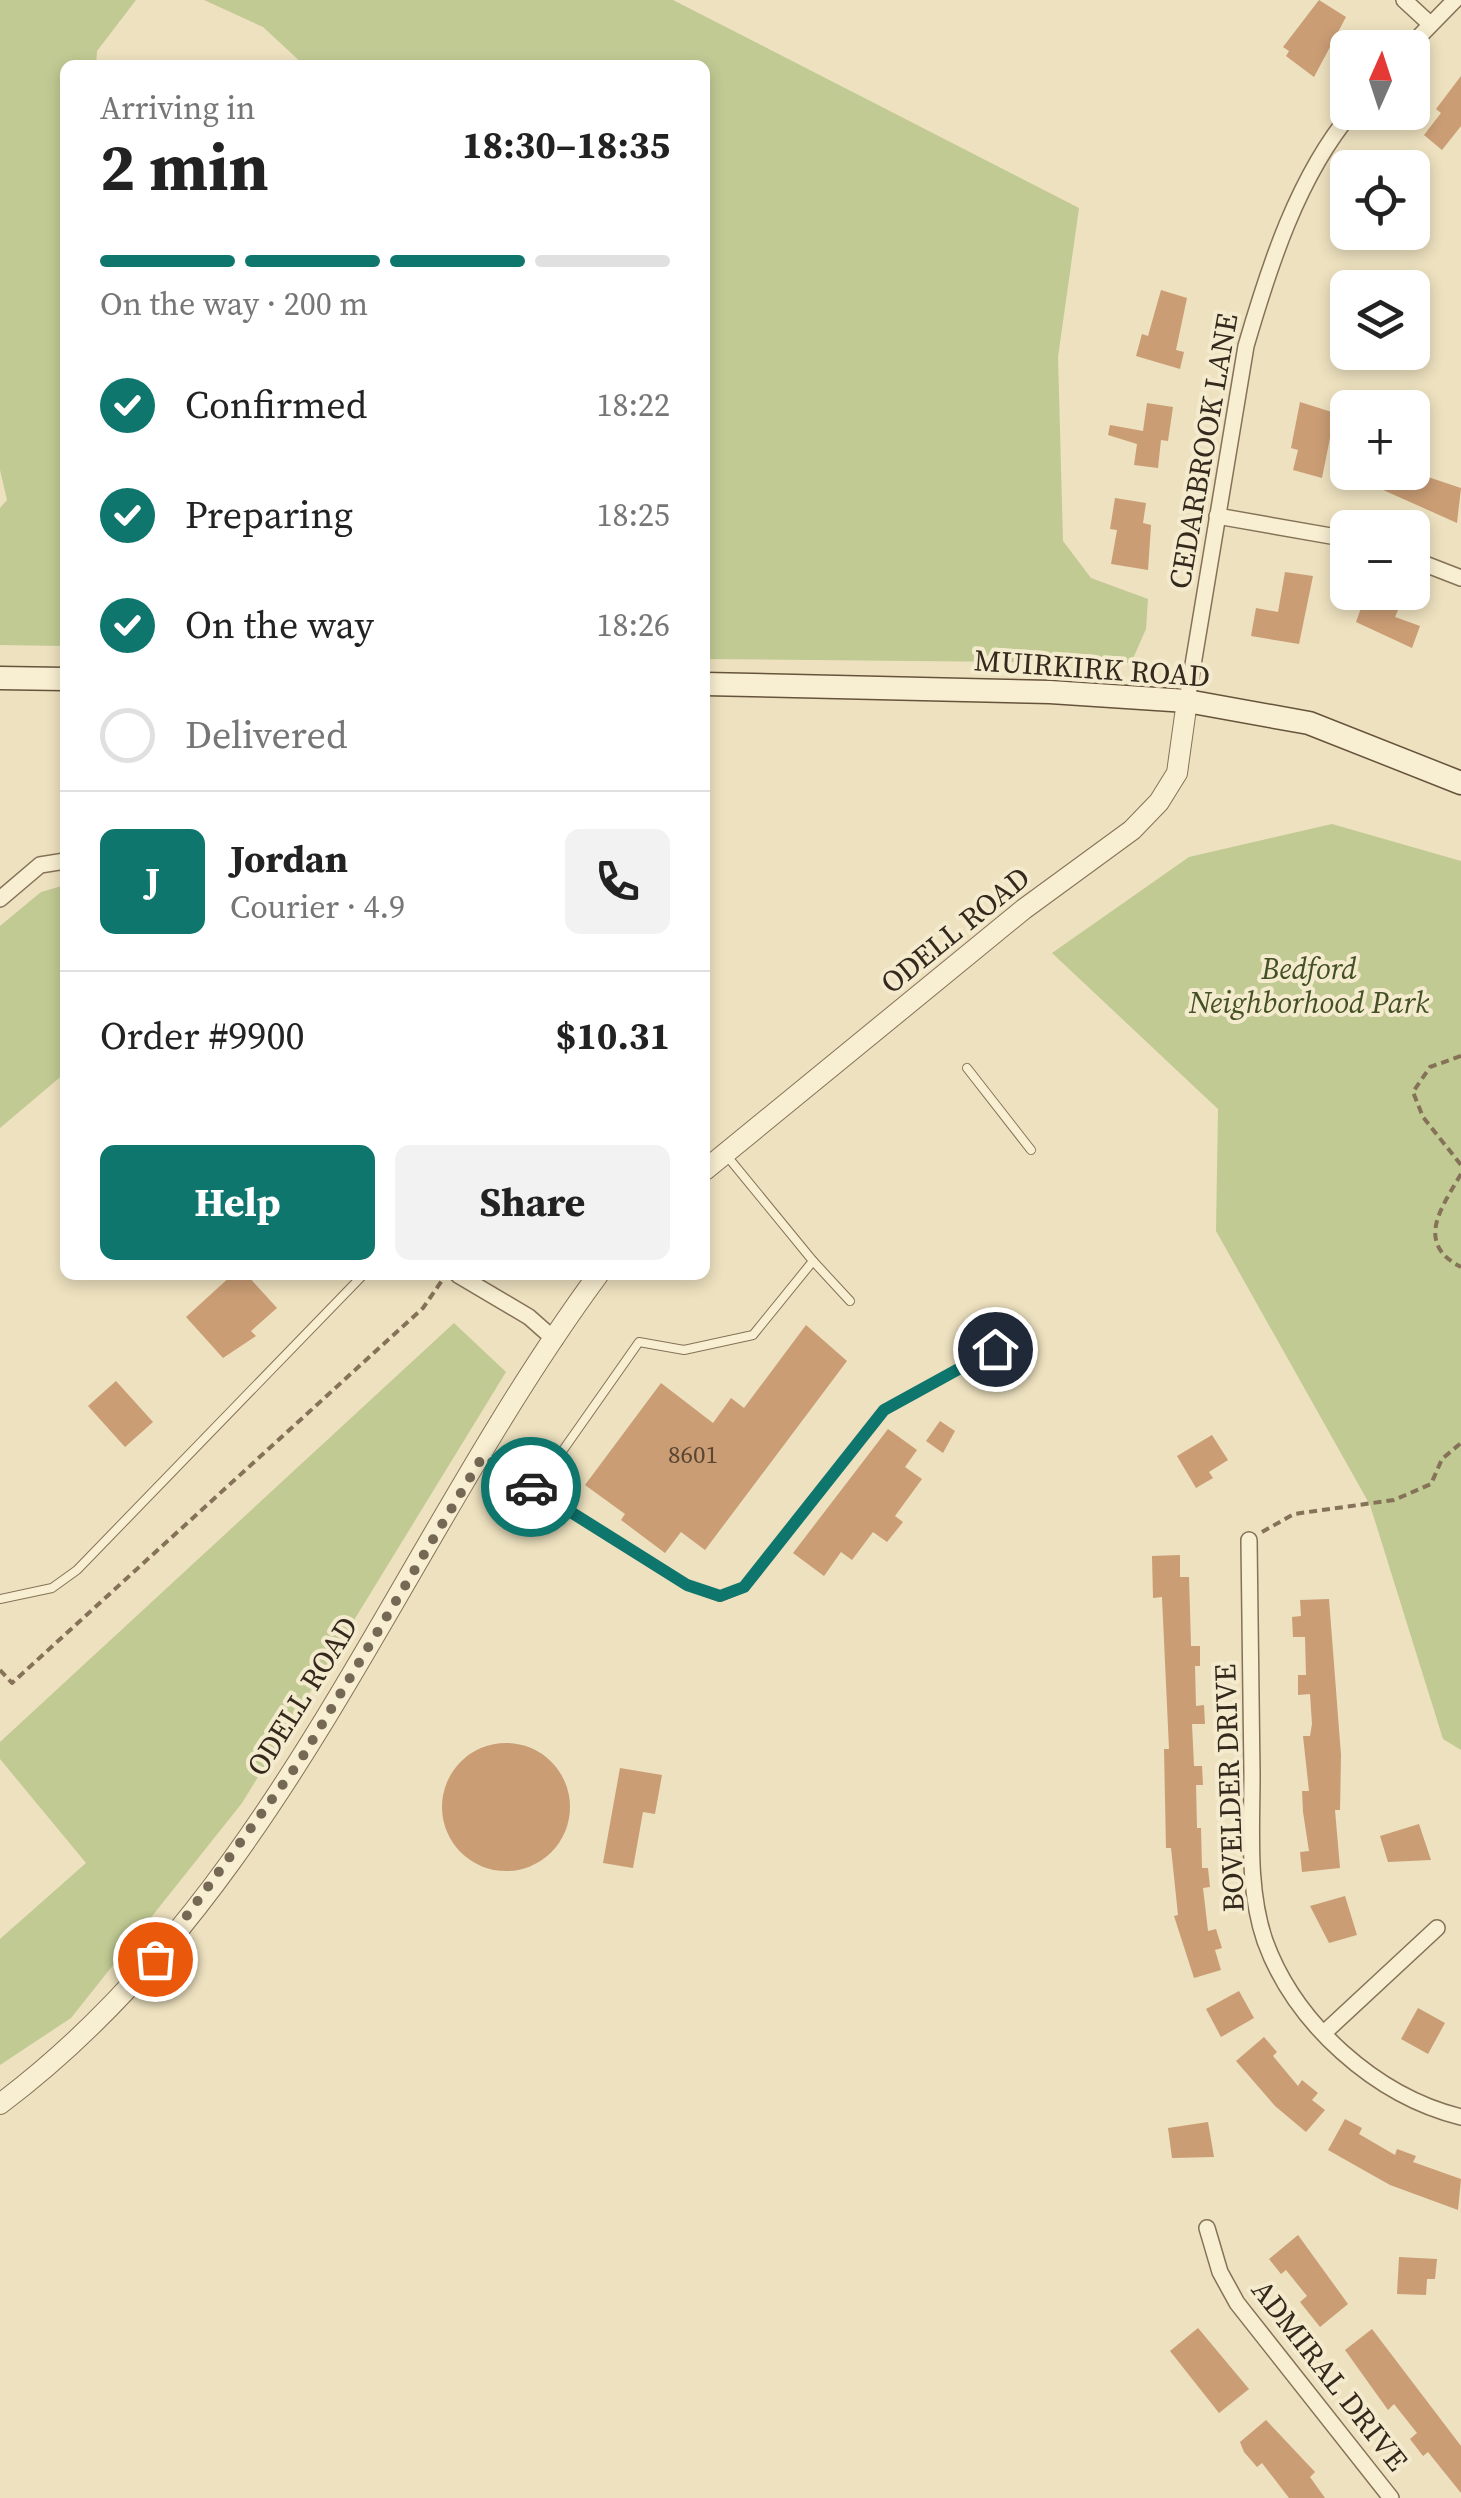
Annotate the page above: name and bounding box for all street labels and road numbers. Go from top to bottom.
street label: CEDARBROOK LANE [1159,310,1247,592]
street label: MUIRKIRK ROAD [973,639,1211,697]
street label: ODELL ROAD [872,857,1038,1003]
street label: ODELL ROAD [237,1608,367,1784]
street label: BOVELDER DRIVE [1204,1663,1254,1913]
street label: ADMIRAL DRIVE [1242,2271,1418,2479]

